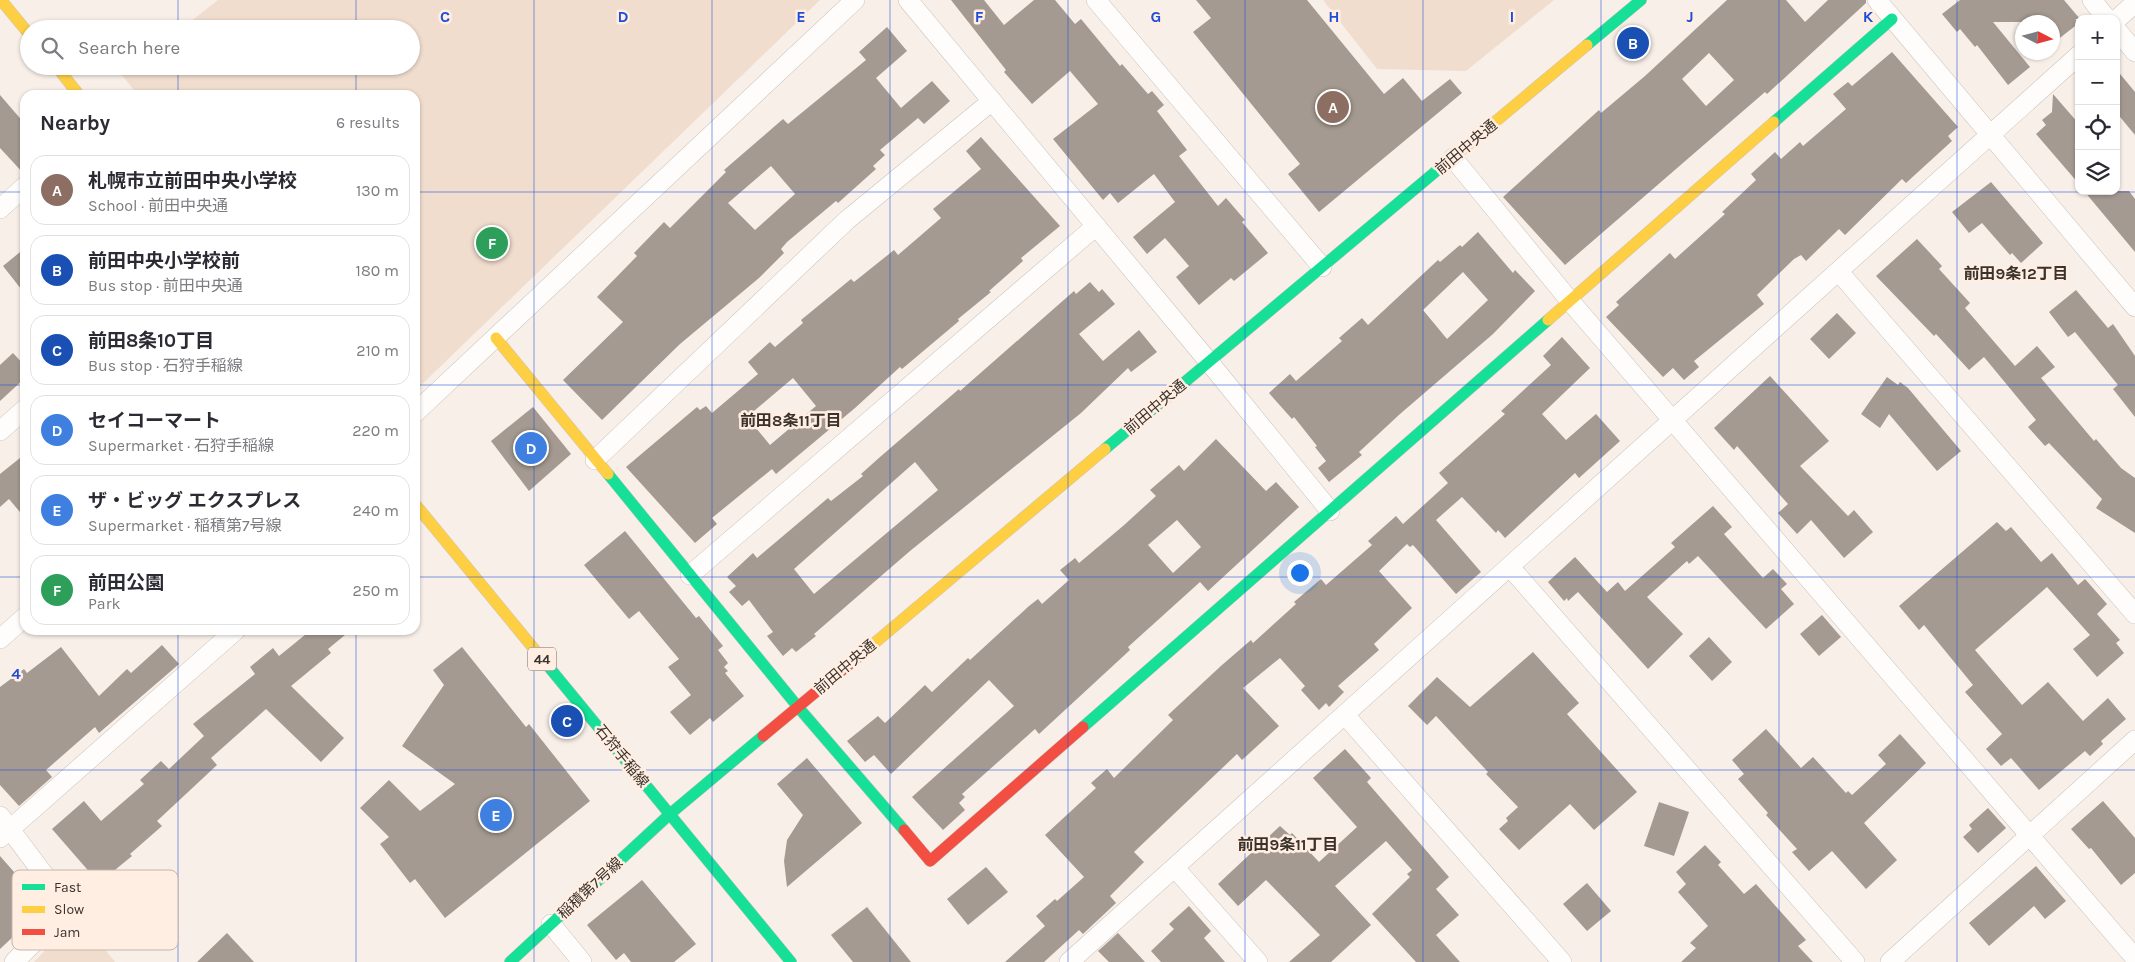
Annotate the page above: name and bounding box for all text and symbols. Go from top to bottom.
text: C [440,7,450,26]
text: D [618,7,629,26]
text: E [796,7,806,26]
text: F [975,7,984,26]
text: G [1151,7,1161,26]
text: H [1328,7,1340,26]
text: I [1510,7,1514,26]
text: J [1686,7,1694,26]
text: K [1863,7,1874,26]
north arrow [2015,15,2060,60]
map controls [2075,15,2120,195]
button: + [2075,15,2120,60]
search box [20,20,420,75]
pin: B [1617,24,1649,62]
icon: search [38,34,66,62]
text: Search here [78,37,180,59]
button: − [2075,60,2120,105]
pin: A [1317,88,1349,126]
button: locate [2075,105,2120,150]
text: Nearby [40,111,110,135]
text: 6 results [336,113,400,132]
street label: 前田中央通 [1431,116,1501,178]
button: layers [2075,150,2120,195]
text: 札幌市立前田中央小学校 [88,170,297,192]
text: A [52,181,62,200]
text: 130 m [356,181,399,200]
text: School · 前田中央通 [88,196,228,215]
pin: F [476,224,508,262]
text: 前田中央小学校前 [88,250,240,272]
text: B [52,261,62,280]
text: 180 m [356,261,399,280]
district label: 前田9条12丁目 [1963,264,2069,283]
text: Bus stop · 前田中央通 [88,276,243,295]
text: 前田8条10丁目 [88,330,214,352]
text: C [52,341,62,360]
text: 210 m [356,341,399,360]
text: Bus stop · 石狩手稲線 [88,356,243,375]
street label: 前田中央通 [1120,376,1190,438]
text: セイコーマート [88,410,221,432]
district label: 前田8条11丁目 [740,411,842,430]
text: D [52,421,62,440]
text: 220 m [352,421,399,440]
pin: D [515,429,547,467]
text: Supermarket · 石狩手稲線 [88,436,274,455]
text: ザ・ビッグ エクスプレス [88,490,301,512]
text: E [52,501,62,520]
text: 240 m [353,501,399,520]
text: Supermarket · 稲積第7号線 [88,516,282,535]
your location [1287,560,1313,586]
text: 前田公園 [88,572,164,594]
text: F [53,581,61,600]
text: 250 m [352,581,399,600]
text: Park [88,594,120,613]
street label: 前田中央通 [810,636,880,698]
road number: 44 [528,648,556,671]
text: 4 [11,664,21,683]
pin: C [551,702,583,740]
street label: 石狩手稲線 [591,721,653,791]
pin: E [480,796,512,834]
district label: 前田9条11丁目 [1237,835,1339,854]
street label: 稲積第7号線 [554,853,626,923]
legend [12,870,178,950]
text: Fast [54,879,81,896]
text: Slow [54,901,84,918]
text: Jam [54,924,80,941]

